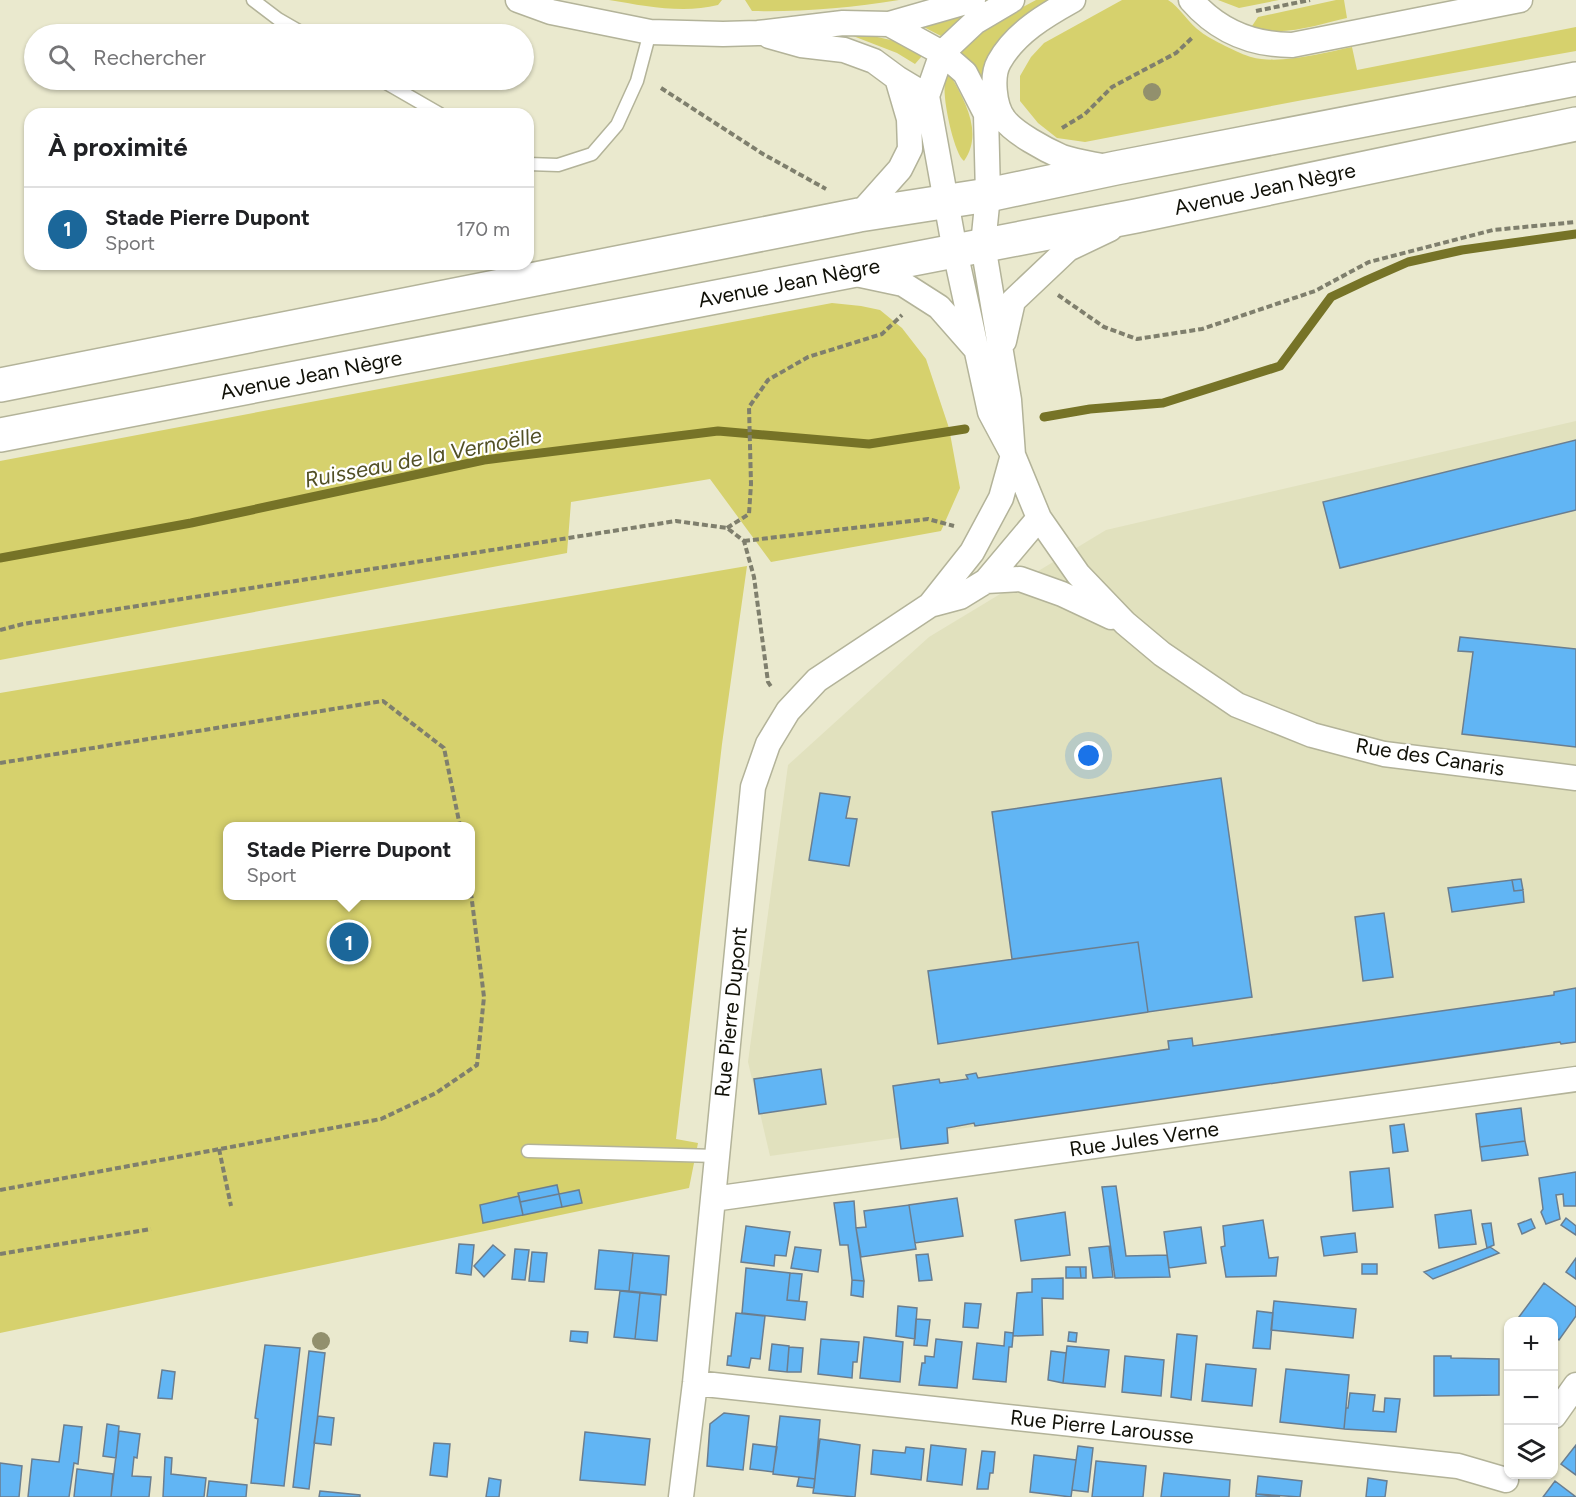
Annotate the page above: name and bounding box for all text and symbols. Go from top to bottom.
search box [24,24,534,90]
icon: search [45,41,78,74]
text: Rechercher [93,44,206,71]
text: À proximité [48,131,188,163]
street label: Avenue Jean Nègre [1172,157,1358,220]
text: Stade Pierre Dupont [105,204,310,231]
text: 1 [63,217,72,241]
text: 170 m [456,217,510,241]
text: Sport [105,231,155,255]
street label: Avenue Jean Nègre [696,253,882,312]
street label: Avenue Jean Nègre [218,345,404,404]
water label: Ruisseau de la Vernoëlle [302,421,544,494]
street label: Rue des Canaris [1354,732,1506,781]
your location [1074,741,1103,770]
popup [223,822,475,900]
text: Stade Pierre Dupont [247,836,451,863]
text: Sport [247,863,297,887]
pin: 1 [330,920,368,964]
street label: Rue Pierre Dupont [709,925,752,1098]
street label: Rue Jules Verne [1068,1116,1220,1161]
map controls [1504,1317,1558,1479]
button: + [1504,1317,1558,1371]
button: − [1504,1371,1558,1425]
street label: Rue Pierre Larousse [1009,1404,1195,1449]
button: layers [1504,1425,1558,1479]

